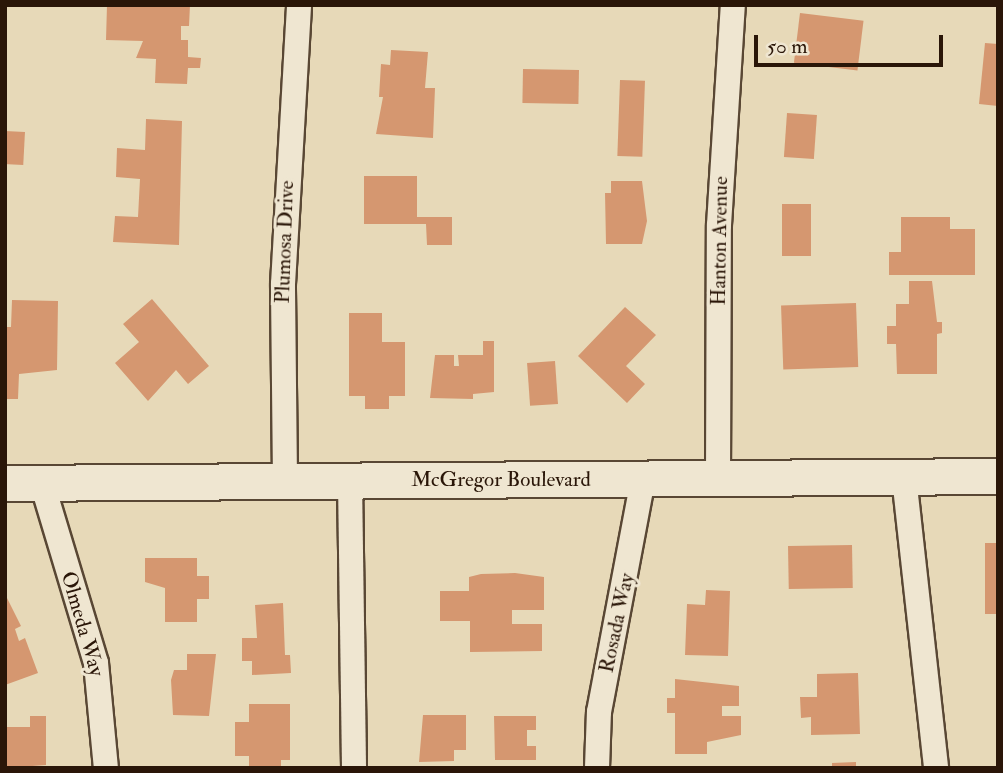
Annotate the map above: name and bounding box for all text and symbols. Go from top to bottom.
scale bar [758,21,947,65]
text: 50 m [767,33,808,60]
street label: Hanton Avenue [706,176,734,306]
street label: Plumosa Drive [270,180,300,304]
street label: McGregor Boulevard [411,467,591,493]
street label: Olmeda Way [55,569,109,679]
street label: Rosada Way [594,571,640,675]

